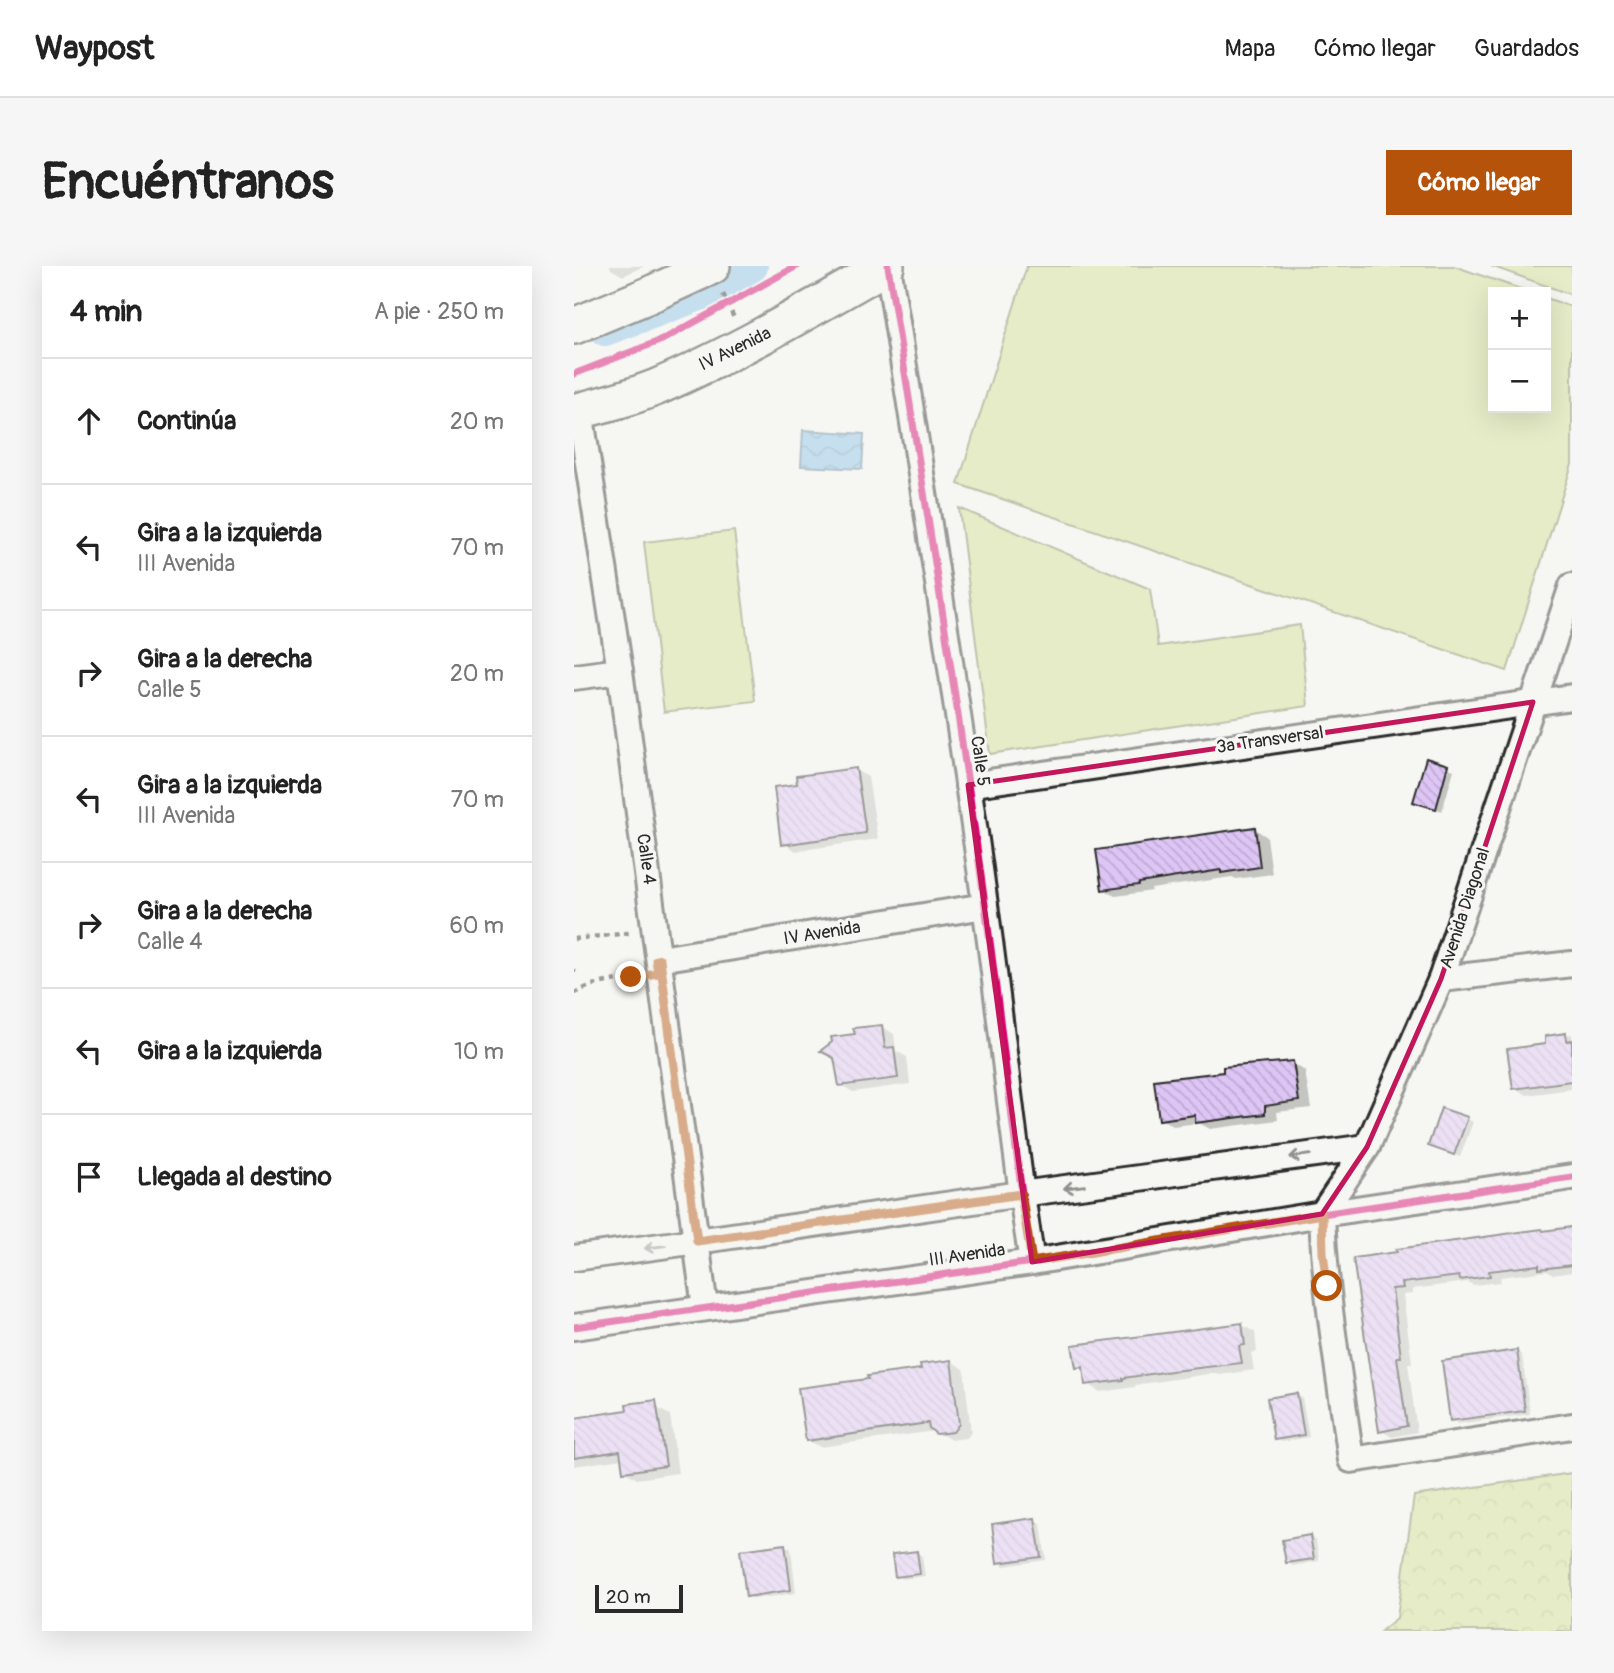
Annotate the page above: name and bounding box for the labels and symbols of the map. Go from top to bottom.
street label: IV Avenida [695,322,775,376]
street label: 3ª Transversal [1215,721,1325,759]
street label: Calle 5 [965,734,995,788]
street label: Calle 4 [631,832,661,887]
street label: Avenida Diagonal [1435,845,1495,971]
street label: IV Avenida [782,916,862,950]
route end [615,961,646,992]
one-way arrow [1289,1150,1311,1163]
one-way arrow [1063,1180,1086,1193]
street label: III Avenida [927,1238,1007,1272]
one-way arrow [644,1241,667,1254]
route start [1311,1270,1342,1301]
scale bar [595,1582,682,1614]

